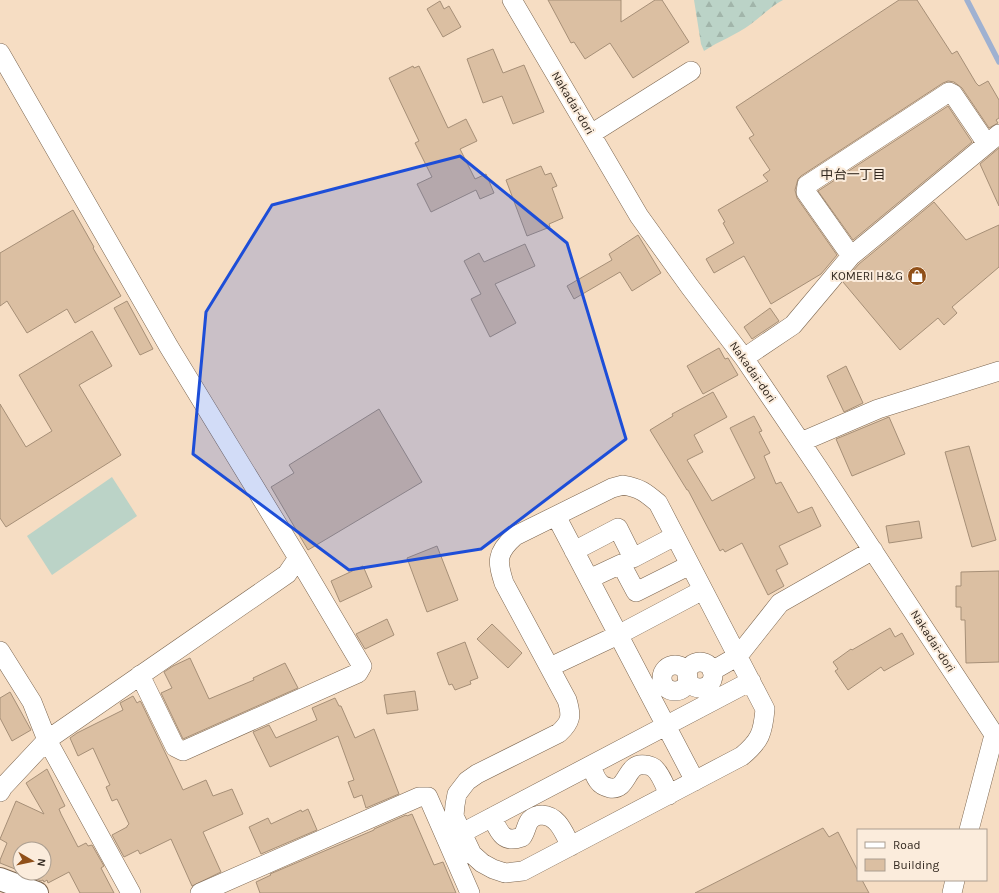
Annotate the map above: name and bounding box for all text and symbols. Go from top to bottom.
street label: Nakadai-dori [549,69,597,137]
district label: 中台一丁目 [820,167,886,182]
shop icon: KOMERI H&G [906,265,928,287]
place label: KOMERI H&G [831,269,903,283]
street label: Nakadai-dori [727,339,779,405]
street label: Nakadai-dori [908,607,958,675]
legend [857,829,987,881]
text: Road [893,838,921,852]
north arrow [12,841,52,881]
text: N [34,858,48,867]
text: Building [893,858,940,872]

